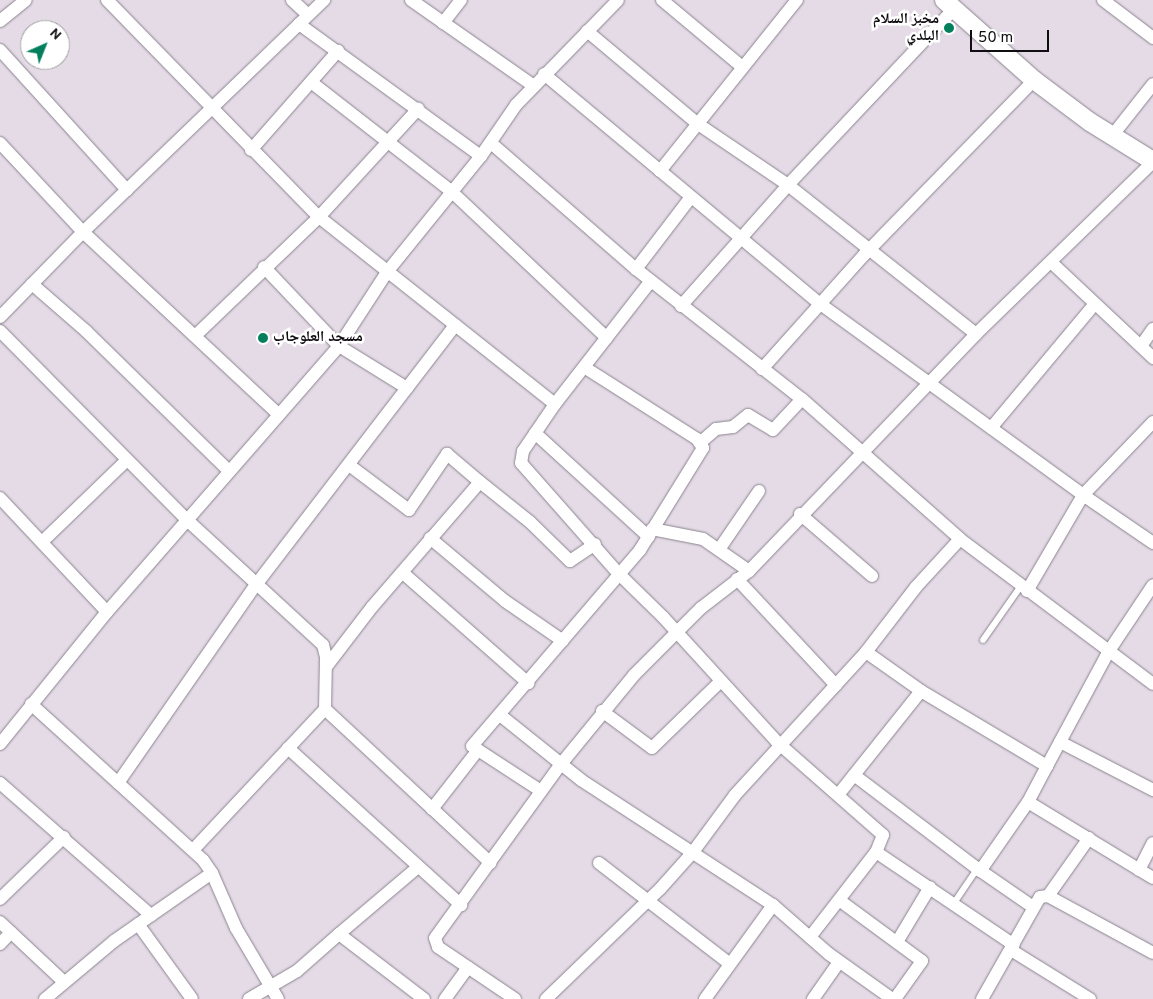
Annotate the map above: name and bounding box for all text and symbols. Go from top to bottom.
place label: مخبز السلام البلدي [873,10,939,45]
north arrow [20,20,70,70]
scale bar [973,20,1052,52]
marker: مخبز السلام البلدي [943,22,955,34]
text: N [46,25,65,44]
text: 50 m [978,29,1013,48]
place label: مسجد العلوجاب [273,329,363,347]
marker: مسجد العلوجاب [257,332,269,344]

